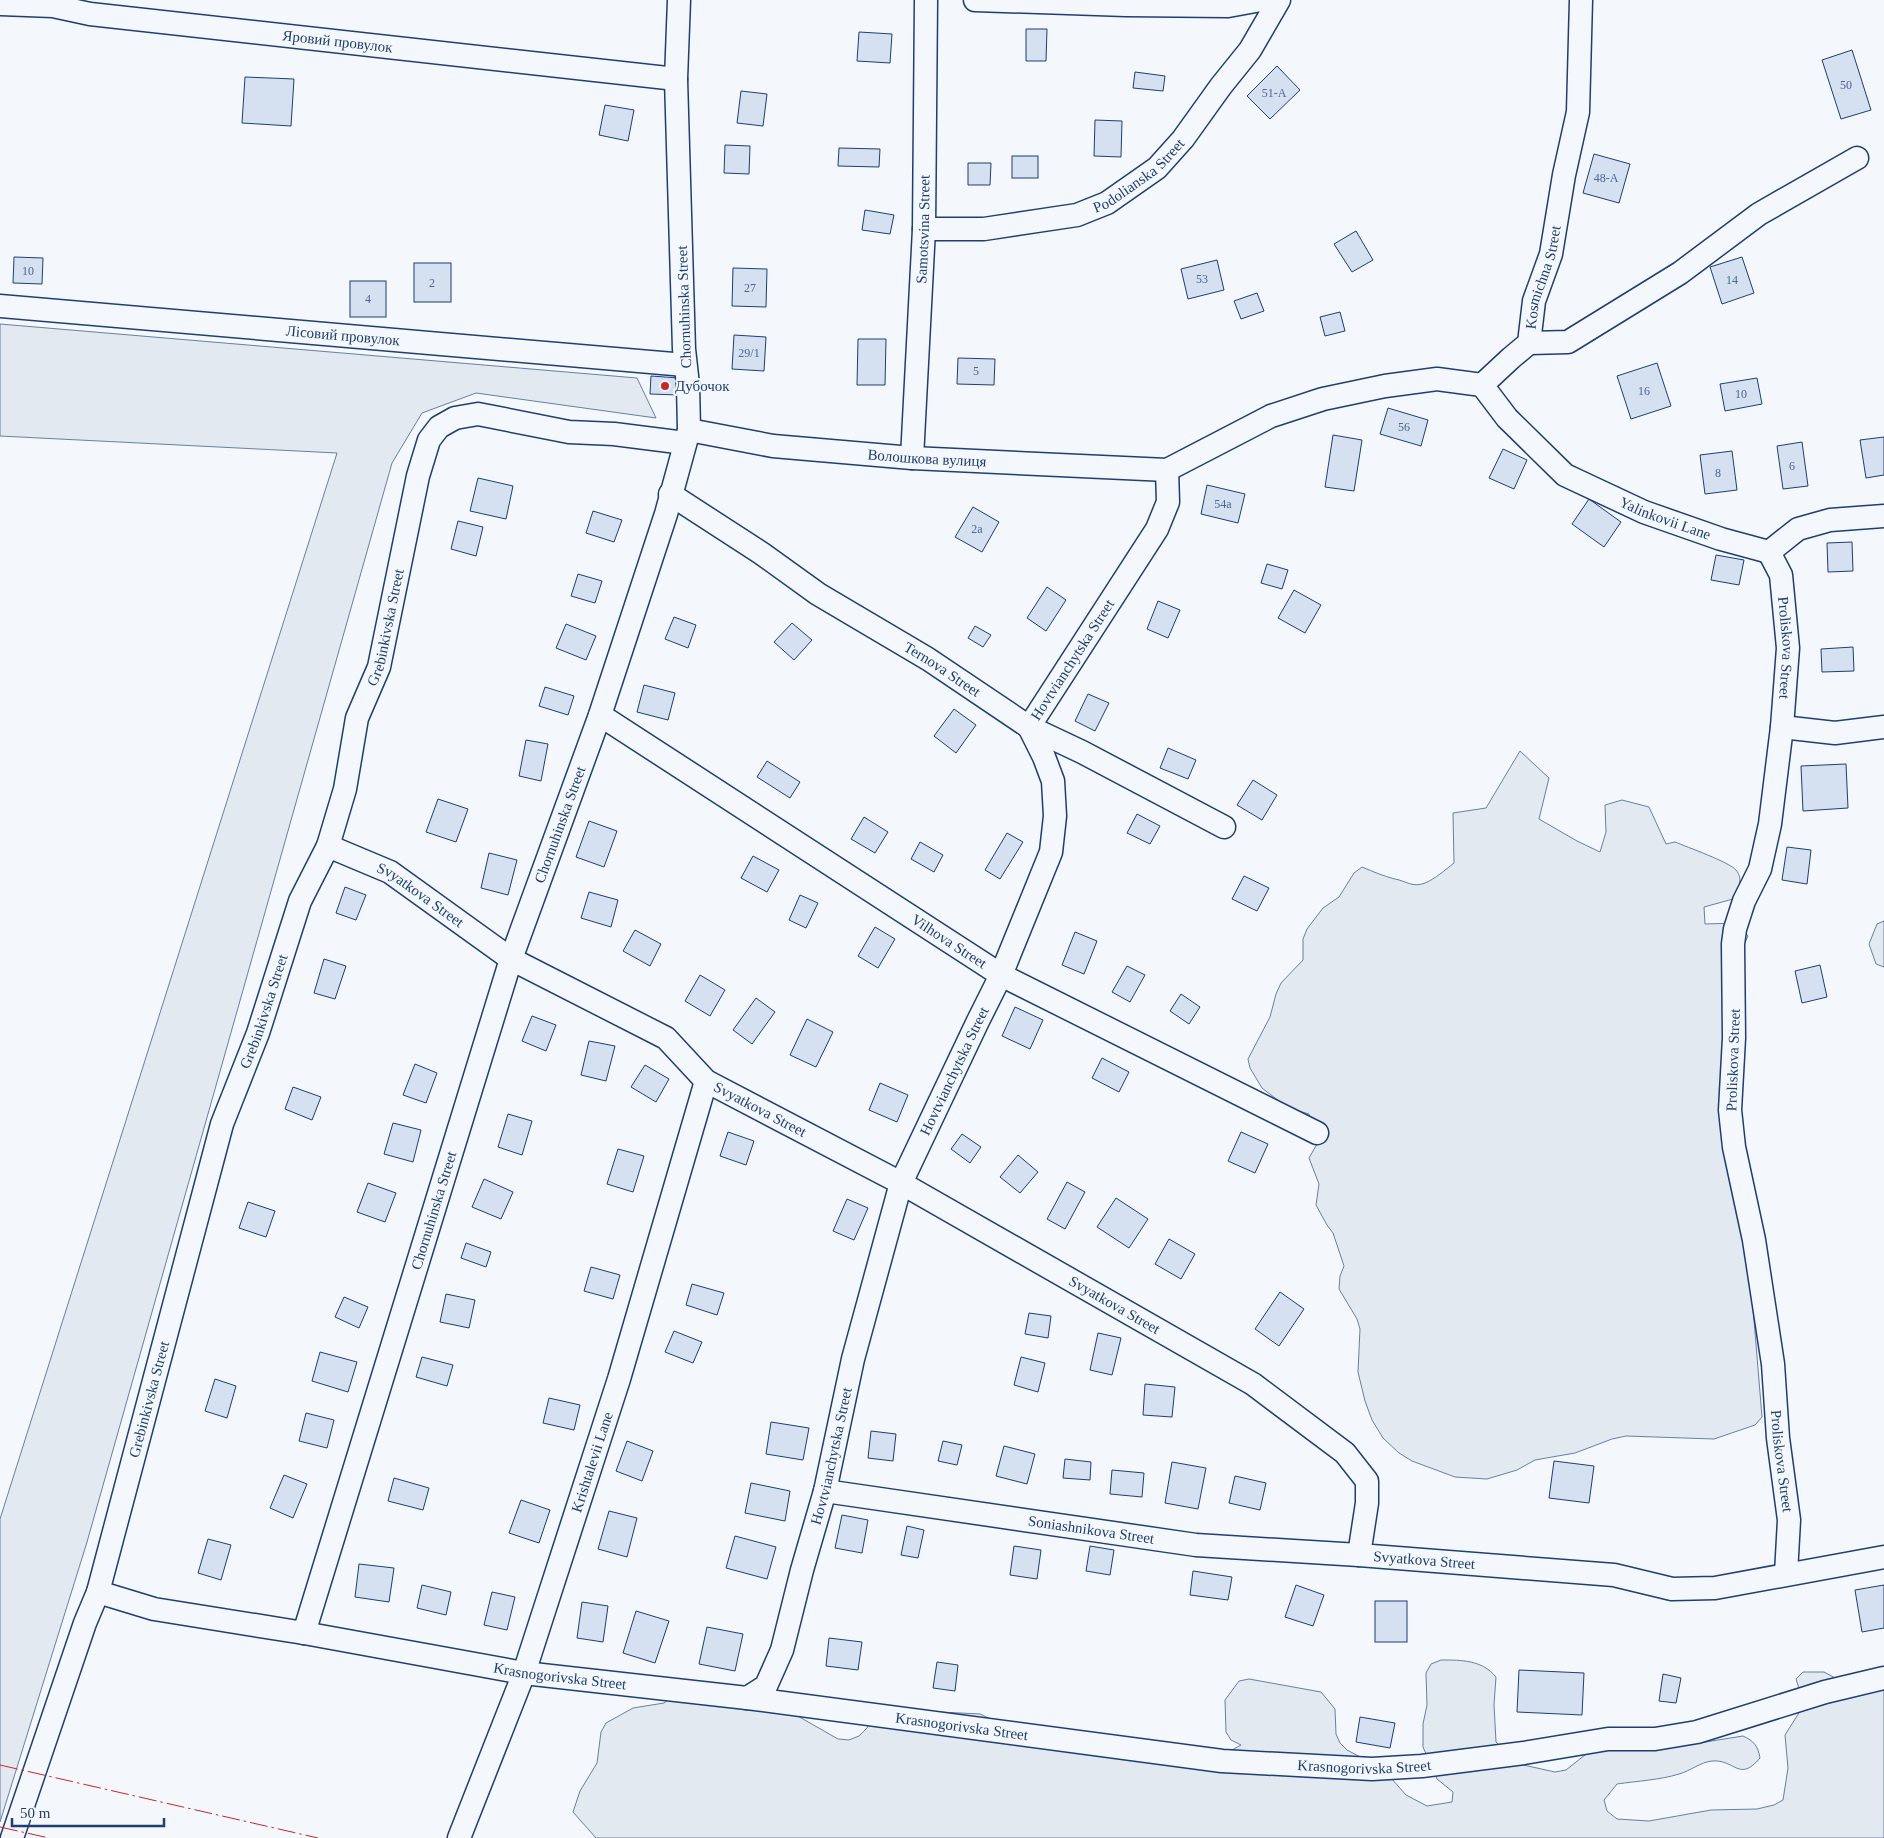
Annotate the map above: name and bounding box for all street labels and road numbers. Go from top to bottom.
street label: Яровий провулок [282,27,394,56]
street label: Podolianska Street [1091,135,1188,216]
street label: Samotsvina Street [913,174,932,284]
street label: Kosmichna Street [1523,223,1564,330]
street label: Chornuhinska Street [674,244,694,369]
street label: Лісовий провулок [285,323,401,348]
street label: Волошкова вулиця [867,446,987,469]
street label: Yalinkovii Lane [1617,494,1713,543]
street label: Grebinkivska Street [364,567,407,688]
street label: Hovtvianchytska Street [1028,596,1118,723]
street label: Proliskova Street [1775,596,1796,700]
street label: Ternova Street [901,639,984,700]
street label: Chornuhinska Street [531,763,589,885]
street label: Svyatkova Street [375,859,467,931]
street label: Vilhova Street [909,911,990,972]
street label: Grebinkivska Street [237,952,291,1071]
street label: Hovtvianchytska Street [917,1003,992,1138]
street label: Proliskova Street [1723,1007,1743,1112]
street label: Svyatkova Street [711,1079,810,1140]
street label: Chornuhinska Street [408,1149,460,1272]
street label: Svyatkova Street [1066,1273,1164,1338]
street label: Grebinkivska Street [126,1339,172,1459]
street label: Hovtvianchytska Street [808,1385,855,1527]
street label: Proliskova Street [1768,1409,1796,1514]
street label: Krishtalevii Lane [568,1410,616,1514]
street label: Soniashnikova Street [1027,1513,1156,1547]
street label: Svyatkova Street [1373,1548,1477,1572]
street label: Krasnogorivska Street [492,1660,628,1693]
street label: Krasnogorivska Street [894,1710,1030,1743]
street label: Krasnogorivska Street [1297,1757,1433,1777]

